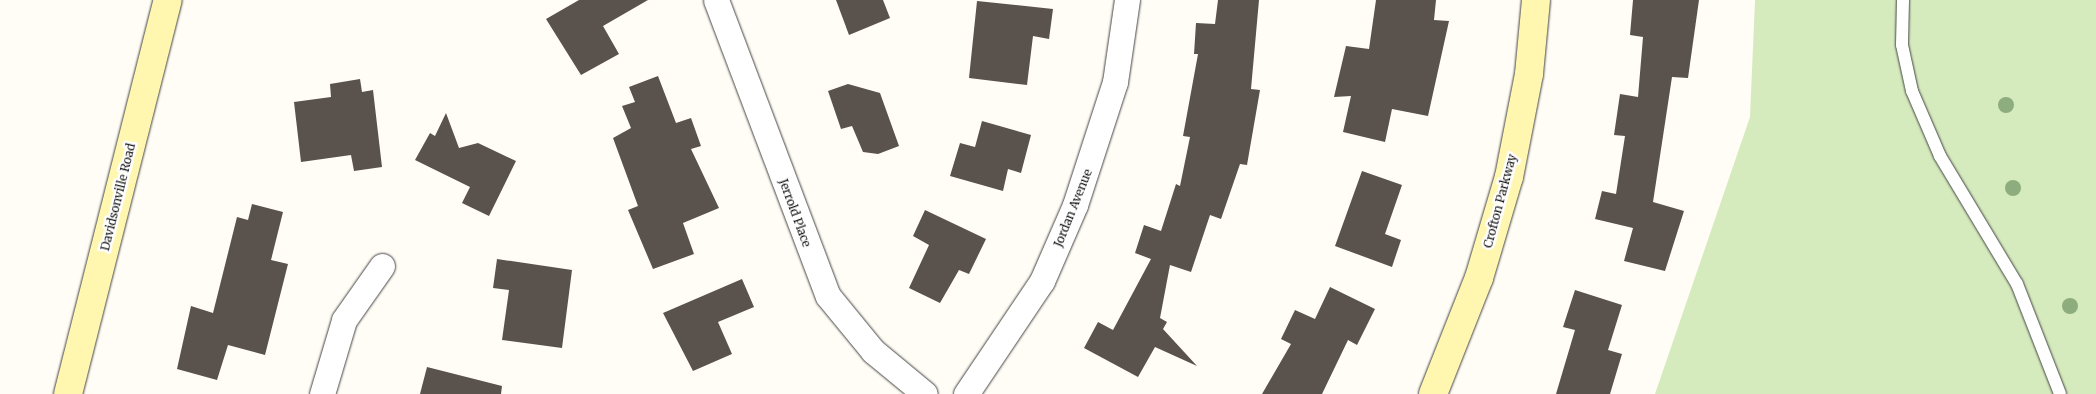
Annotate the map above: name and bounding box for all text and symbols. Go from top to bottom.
street label: Davidsonville Road [98,142,138,252]
street label: Crofton Parkway [1481,152,1519,250]
street label: Jordan Avenue [1051,167,1095,249]
street label: Jerrold Place [776,177,814,249]

